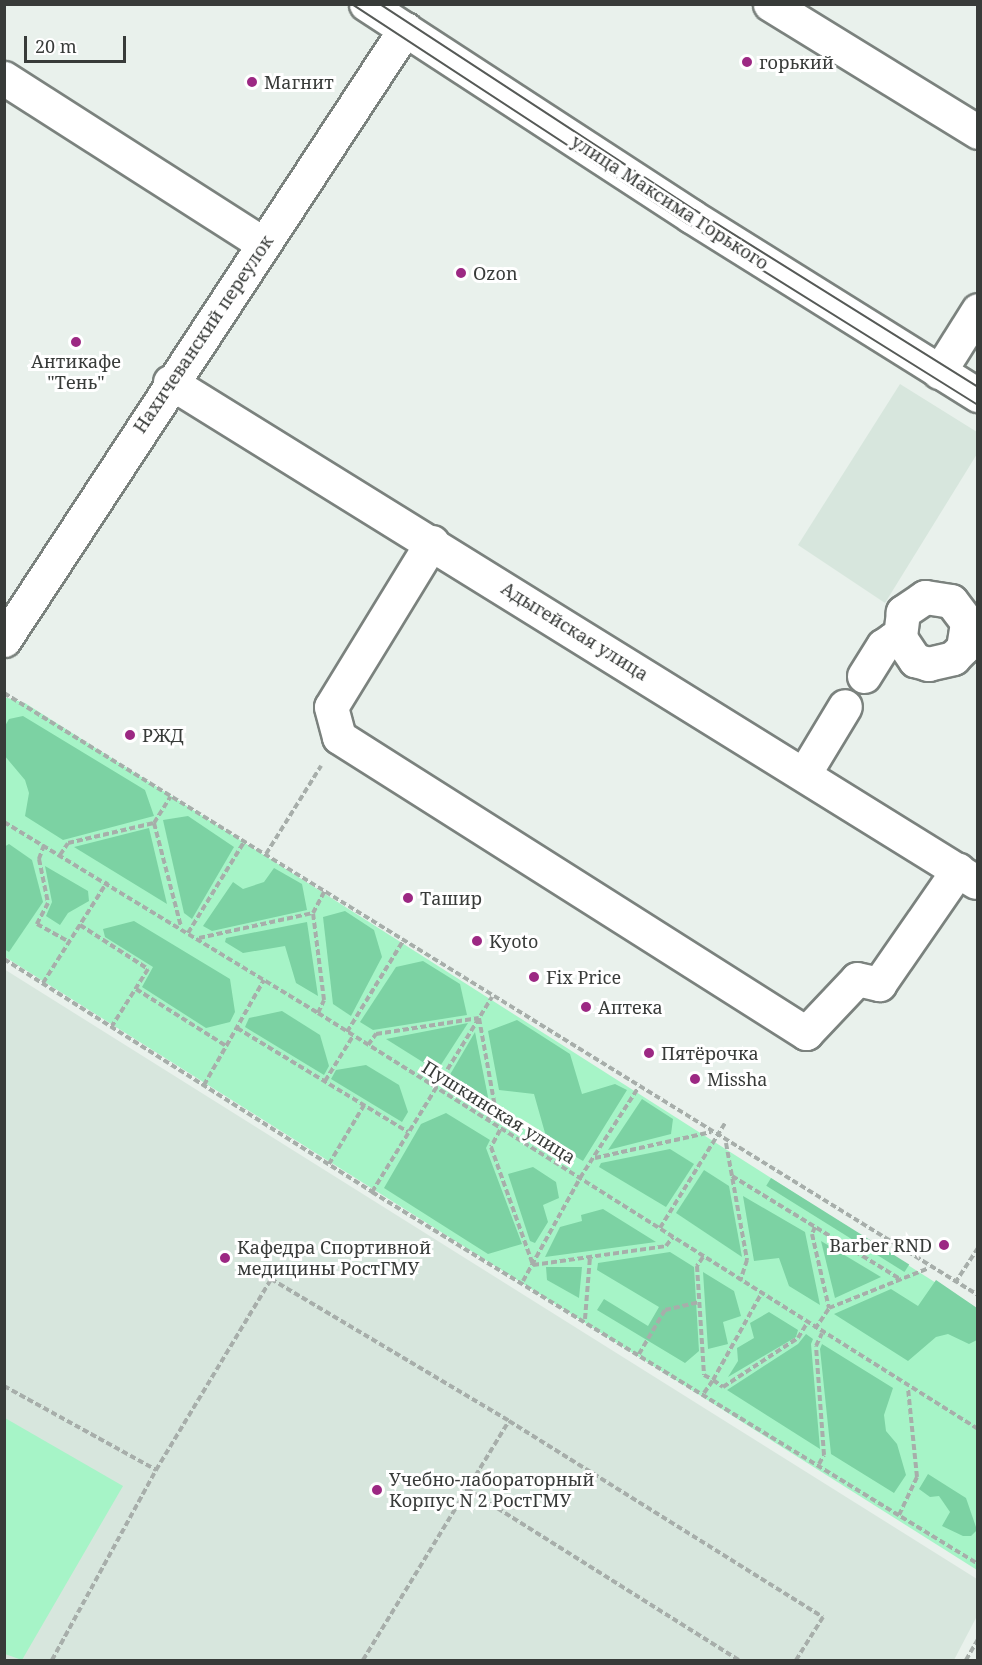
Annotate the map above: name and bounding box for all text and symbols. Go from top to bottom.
scale bar [27,24,129,62]
text: 20 m [35,34,77,58]
place label: горький [759,51,834,73]
marker: горький [740,55,754,69]
place label: Магнит [264,71,334,93]
marker: Магнит [245,75,259,89]
street label: улица Максима Горького [567,130,773,274]
street label: Нахичеванский переулок [129,231,277,437]
place label: Ozon [473,262,518,284]
marker: Ozon [454,266,468,280]
marker: Антикафе "Тень" [69,335,83,349]
place label: Антикафе "Тень" [31,351,121,394]
street label: Адыгейская улица [498,577,652,685]
place label: РЖД [142,724,184,746]
marker: РЖД [123,728,137,742]
place label: Ташир [420,887,482,909]
marker: Ташир [401,891,415,905]
place label: Kyoto [489,930,538,952]
marker: Kyoto [470,934,484,948]
place label: Fix Price [546,966,621,988]
marker: Fix Price [527,970,541,984]
place label: Аптека [598,996,663,1018]
marker: Аптека [579,1000,593,1014]
place label: Пятёрочка [661,1042,759,1064]
marker: Пятёрочка [642,1046,656,1060]
street label: Пушкинская улица [418,1056,580,1168]
place label: Missha [707,1068,767,1090]
marker: Missha [688,1072,702,1086]
place label: Barber RND [829,1234,932,1256]
place label: Кафедра Спортивной медицины РостГМУ [237,1237,431,1280]
marker: Barber RND [937,1238,951,1252]
marker: Кафедра Спортивной медицины РостГМУ [218,1251,232,1265]
place label: Учебно-лабораторный Корпус N 2 РостГМУ [389,1469,595,1512]
marker: Учебно-лабораторный Корпус N 2 РостГМУ [370,1483,384,1497]

